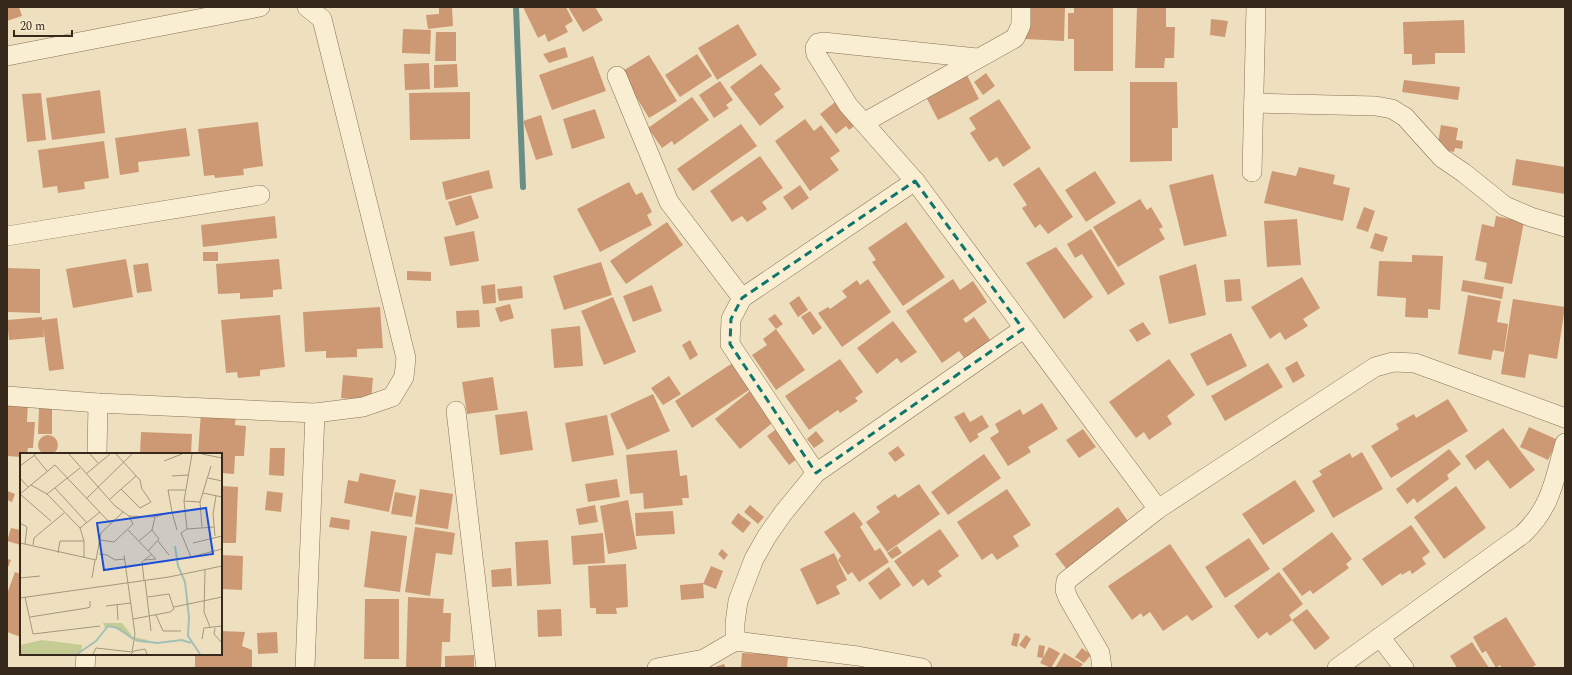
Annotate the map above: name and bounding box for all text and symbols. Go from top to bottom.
scale bar [14,12,72,38]
text: 20 m [20,17,45,36]
inset map [20,453,222,655]

